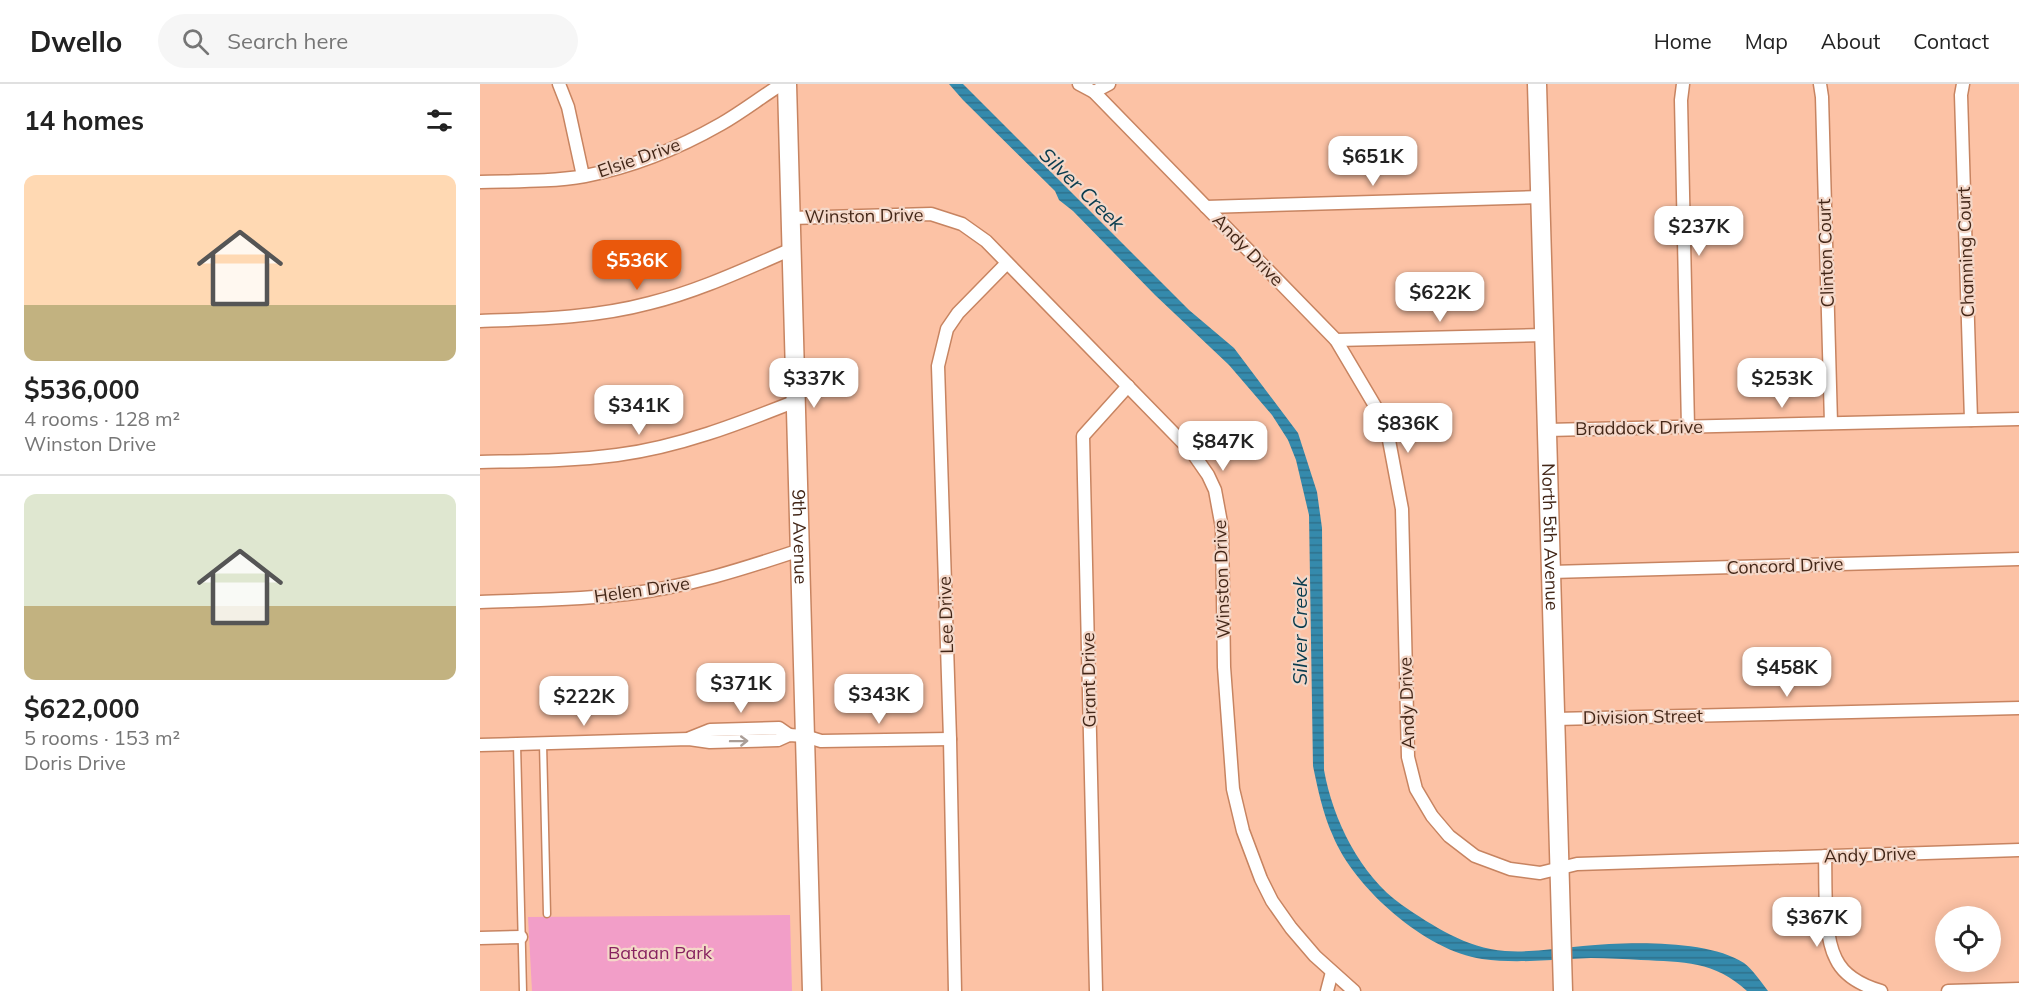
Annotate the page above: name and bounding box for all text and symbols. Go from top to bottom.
search box [158,14,578,68]
text: Dwello [30,24,122,59]
icon: search [179,25,212,58]
text: Search here [227,27,348,55]
text: Home [1654,28,1712,54]
text: Map [1745,28,1788,54]
text: About [1821,28,1880,54]
text: Contact [1913,28,1989,54]
text: 14 homes [24,104,144,137]
icon: filters [423,104,456,137]
street label: Elsie Drive [594,133,683,182]
pin: $651K [1331,136,1415,187]
water label: Silver Creek [1035,142,1131,236]
text: $651K [1342,143,1404,168]
street label: Channing Court [1952,186,1979,318]
street label: Clinton Court [1812,198,1839,308]
street label: Winston Drive [804,203,924,228]
pin: $237K [1657,206,1741,257]
street label: Andy Drive [1208,208,1289,291]
text: $237K [1668,213,1730,238]
icon: home [186,214,294,322]
pin: $536K [595,240,679,291]
text: $536K [606,247,668,272]
pin: $622K [1398,272,1482,323]
text: $622K [1409,279,1471,304]
pin: $337K [772,358,856,409]
pin: $253K [1740,358,1824,409]
text: $337K [783,365,845,390]
text: $253K [1751,365,1813,390]
text: $536,000 [24,373,140,406]
pin: $341K [597,385,681,436]
text: $341K [608,392,670,417]
pin: $836K [1366,403,1450,454]
text: 4 rooms · 128 m² [24,406,180,431]
text: $836K [1377,410,1439,435]
street label: Braddock Drive [1575,415,1703,440]
pin: $847K [1181,421,1265,472]
text: $847K [1192,428,1254,453]
text: Winston Drive [24,431,156,456]
street label: North 5th Avenue [1537,463,1564,611]
street label: 9th Avenue [787,489,813,585]
street label: Winston Drive [1208,519,1235,639]
icon: home [186,533,294,641]
street label: Concord Drive [1726,552,1844,579]
street label: Helen Drive [593,571,691,608]
street label: Lee Drive [933,576,958,654]
water label: Silver Creek [1287,576,1312,685]
street label: Grant Drive [1076,632,1101,728]
pin: $458K [1745,647,1829,698]
text: $458K [1756,654,1818,679]
street label: Andy Drive [1393,656,1420,750]
pin: $371K [699,663,783,714]
text: $371K [710,670,772,695]
pin: $343K [837,674,921,725]
pin: $222K [542,676,626,727]
text: $343K [848,681,910,706]
text: $222K [553,683,615,708]
text: $622,000 [24,692,140,725]
street label: Division Street [1583,704,1703,729]
text: 5 rooms · 153 m² [24,725,180,750]
one-way arrow [729,735,749,747]
text: Doris Drive [24,750,126,775]
street label: Andy Drive [1823,841,1917,868]
pin: $367K [1775,897,1859,948]
text: $367K [1786,904,1848,929]
map controls [1935,906,2001,972]
button: locate [1935,906,2001,972]
park label: Bataan Park [608,941,713,964]

